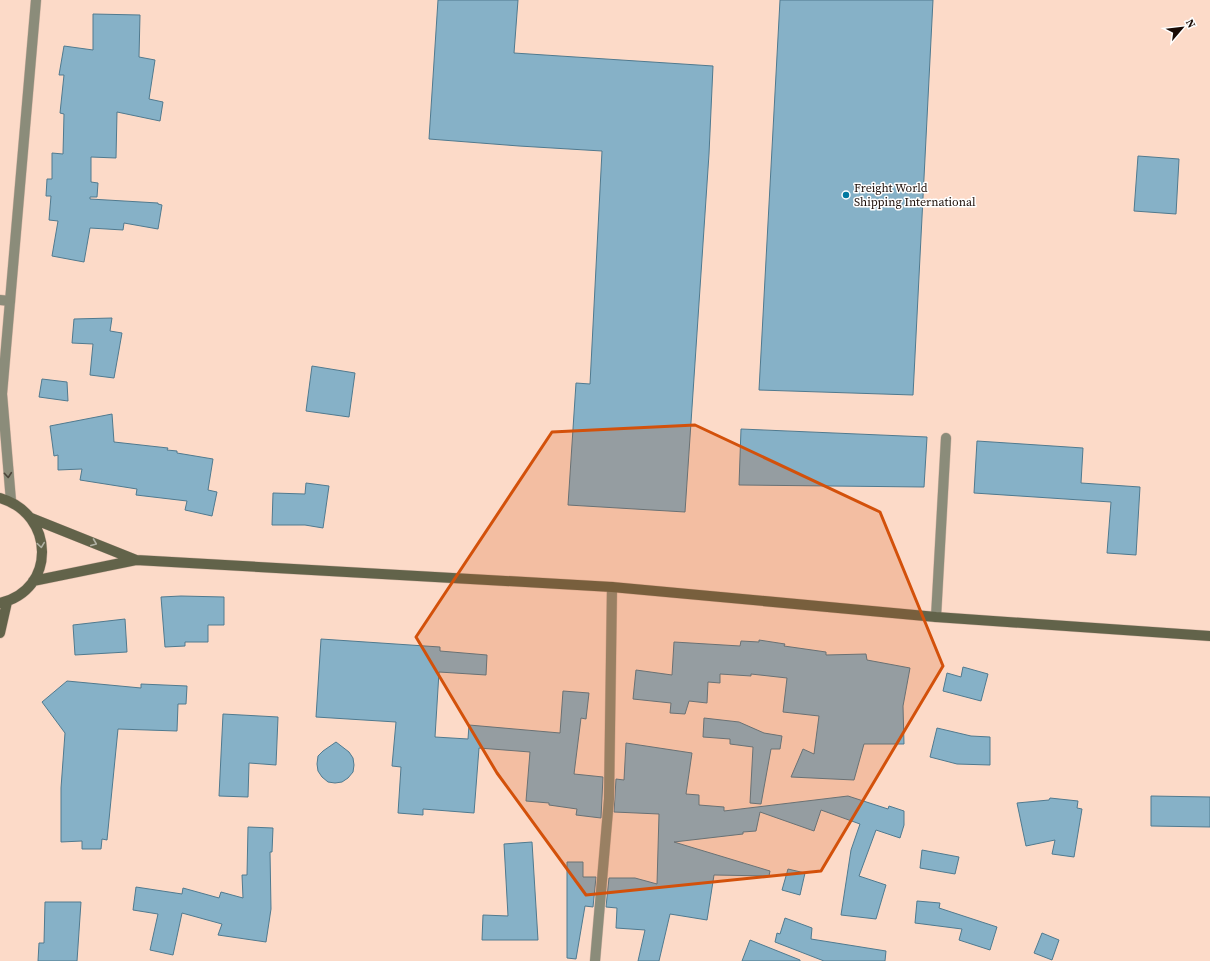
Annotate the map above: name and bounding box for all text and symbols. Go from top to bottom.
north arrow [1162,8,1202,48]
text: N [1182,16,1199,31]
place label: Freight World Shipping International [854,180,976,210]
marker: Freight World Shipping International [841,190,851,200]
one-way arrow [4,471,13,478]
one-way arrow [89,538,97,546]
one-way arrow [36,542,45,548]

